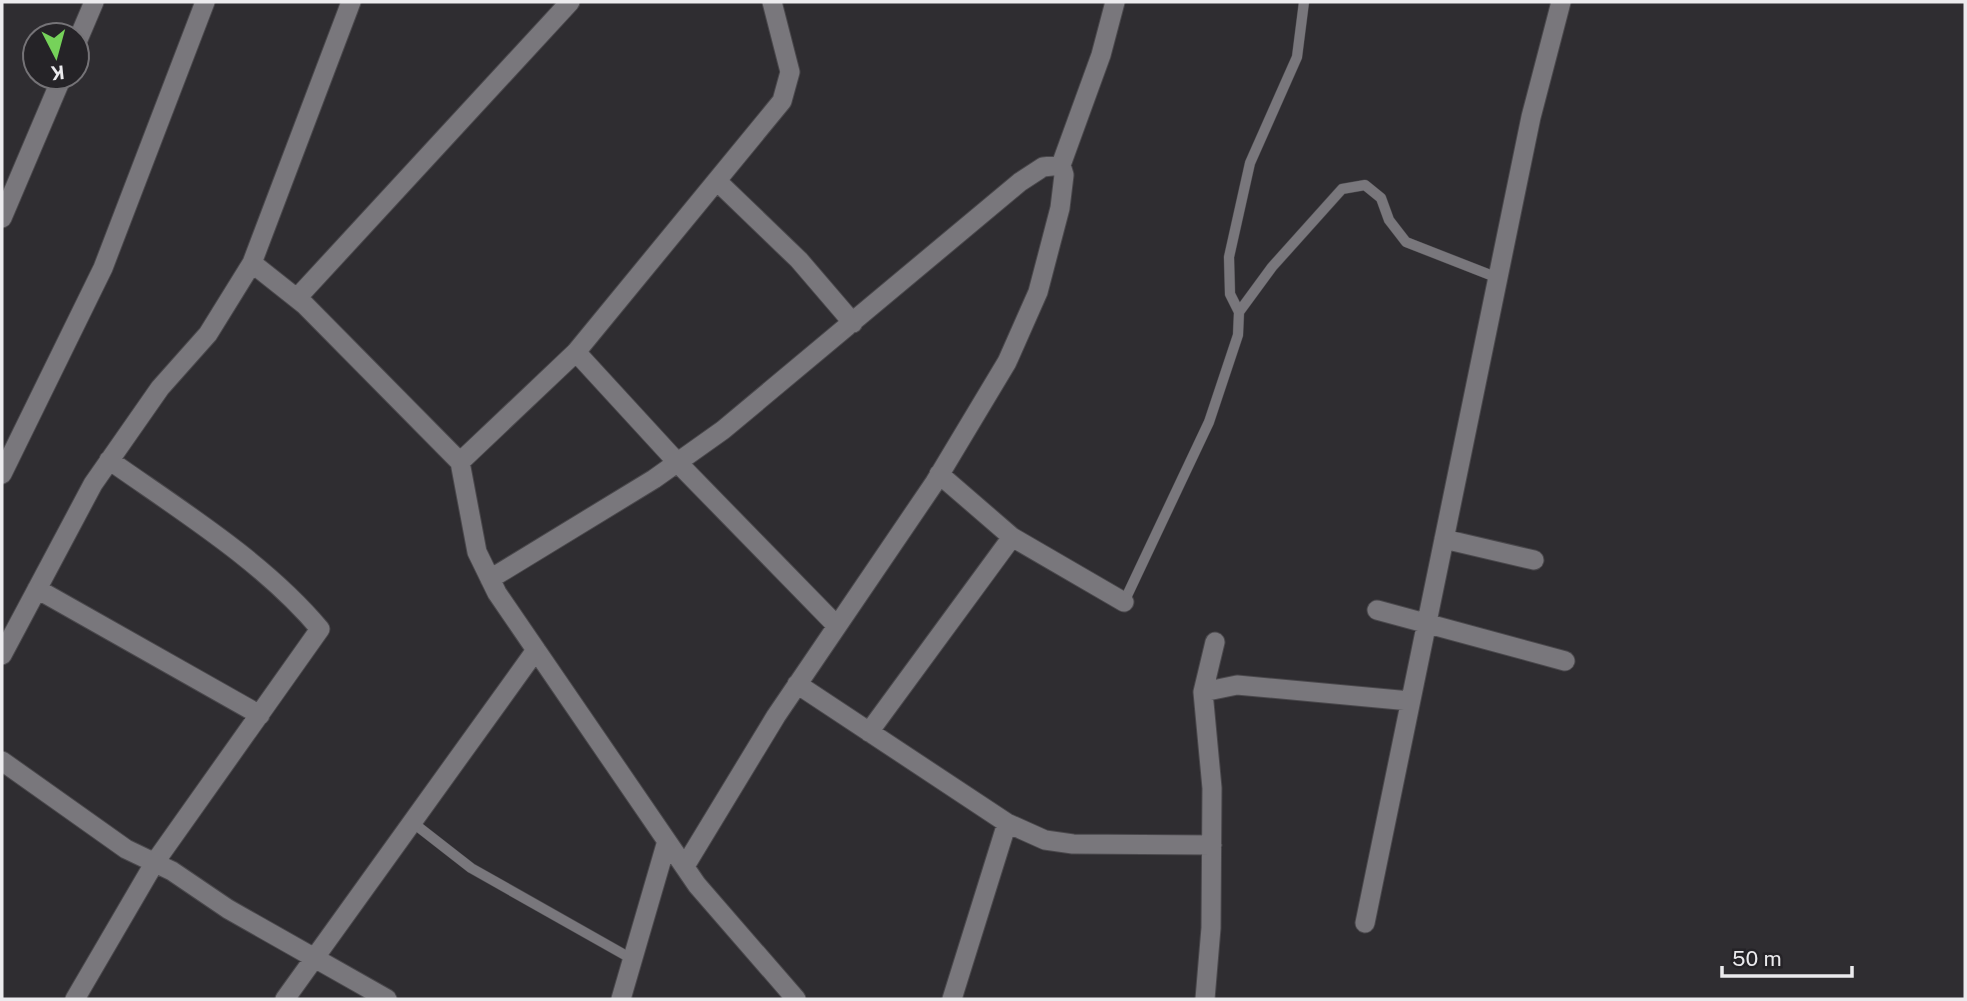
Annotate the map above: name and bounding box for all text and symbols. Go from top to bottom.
north arrow [21,21,91,91]
text: K [49,61,66,85]
scale bar [1722,934,1852,978]
text: 50 m [1732,946,1782,971]

